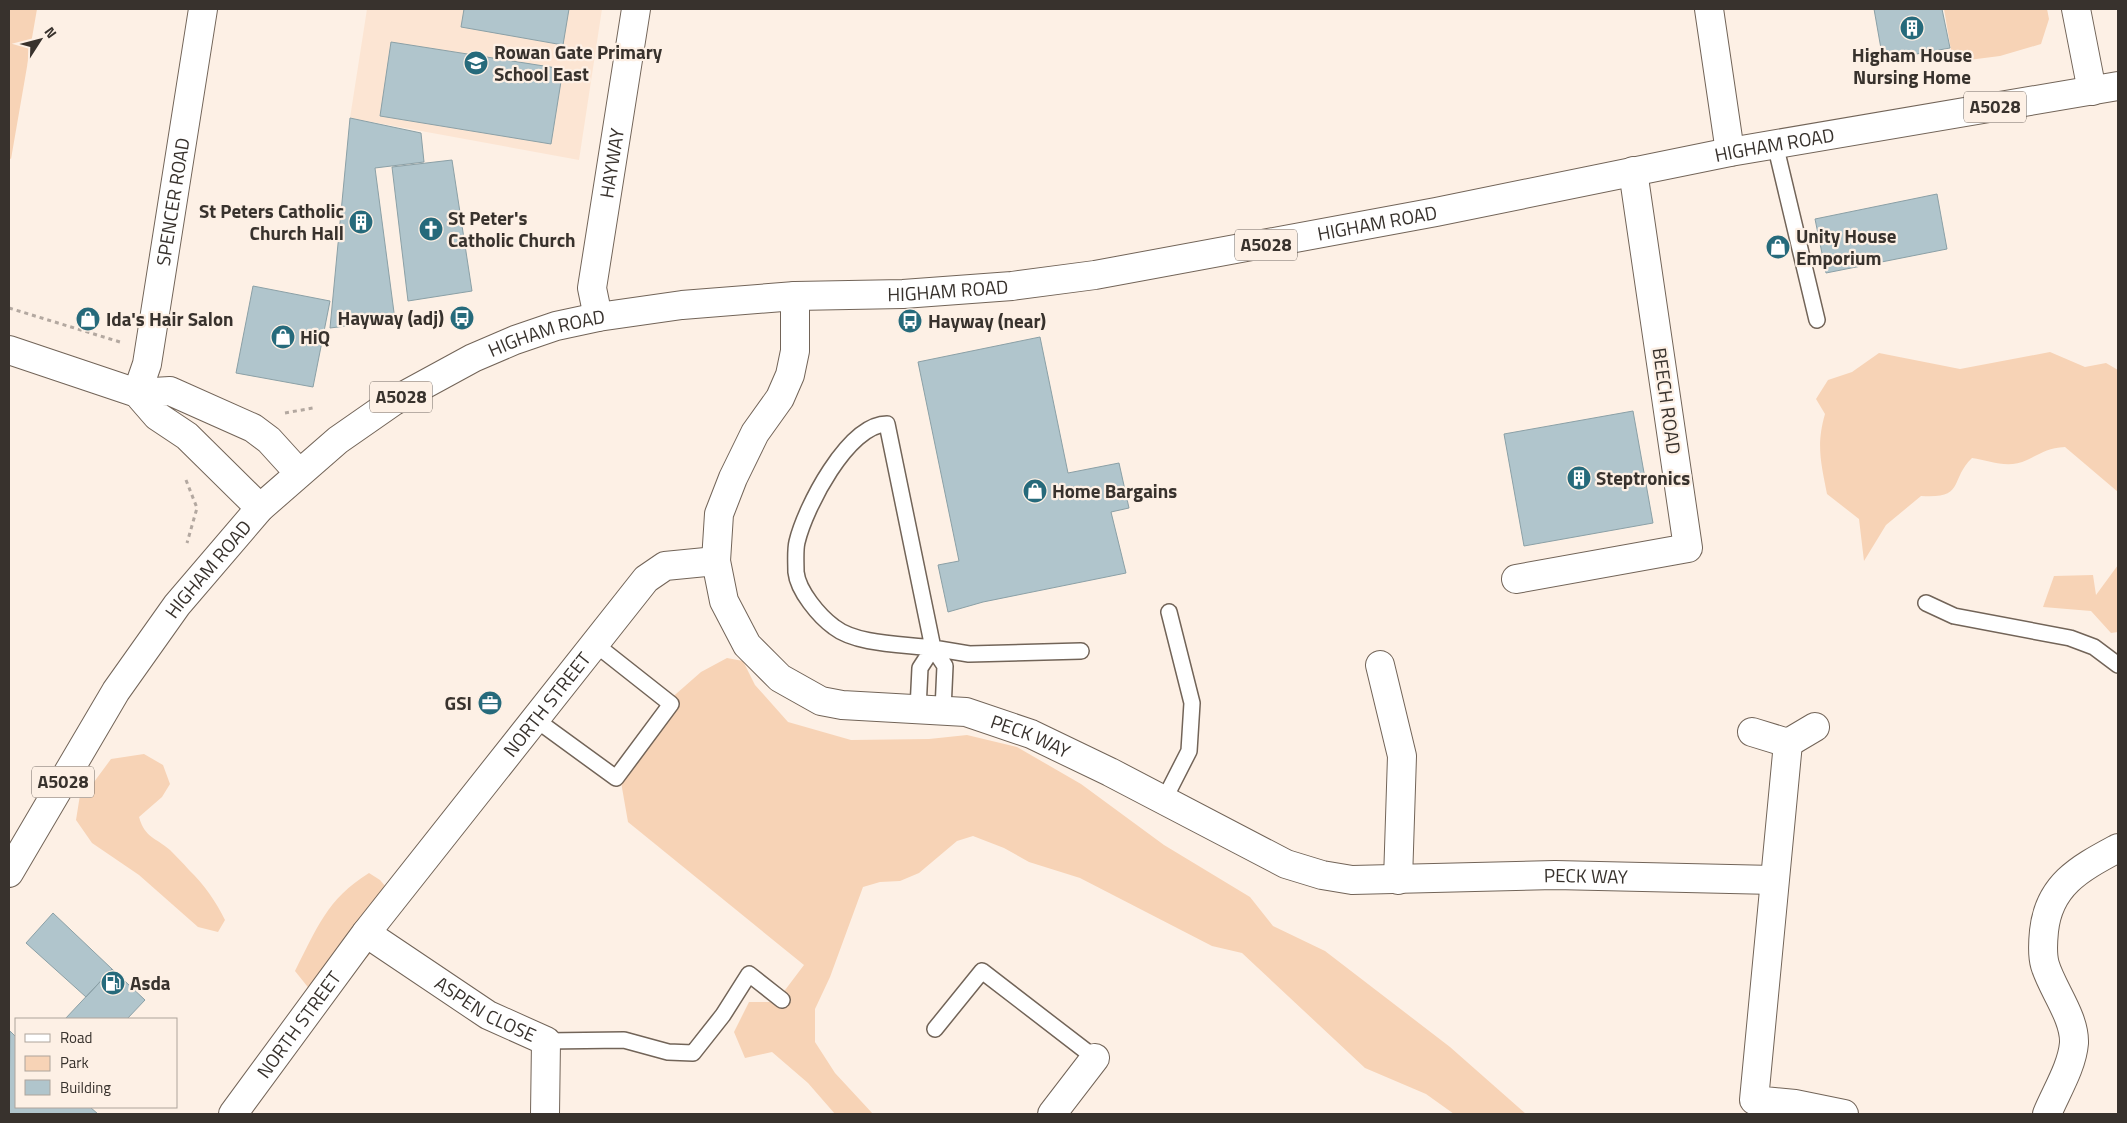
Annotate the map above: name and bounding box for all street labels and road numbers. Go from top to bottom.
road number: A5028 [1964,91,2026,122]
street label: HIGHAM ROAD [1712,119,1836,169]
street label: HAYWAY [591,125,631,200]
street label: SPENCER ROAD [148,135,197,268]
street label: HIGHAM ROAD [1315,197,1439,248]
road number: A5028 [1235,230,1297,260]
street label: HIGHAM ROAD [887,271,1009,308]
street label: HIGHAM ROAD [483,301,607,364]
street label: BEECH ROAD [1646,346,1689,456]
road number: A5028 [370,382,432,412]
street label: HIGHAM ROAD [157,513,258,624]
street label: NORTH STREET [496,645,597,763]
street label: PECK WAY [987,706,1076,765]
road number: A5028 [32,766,94,798]
street label: PECK WAY [1543,860,1629,891]
street label: NORTH STREET [249,964,348,1084]
street label: ASPEN CLOSE [429,968,541,1049]

